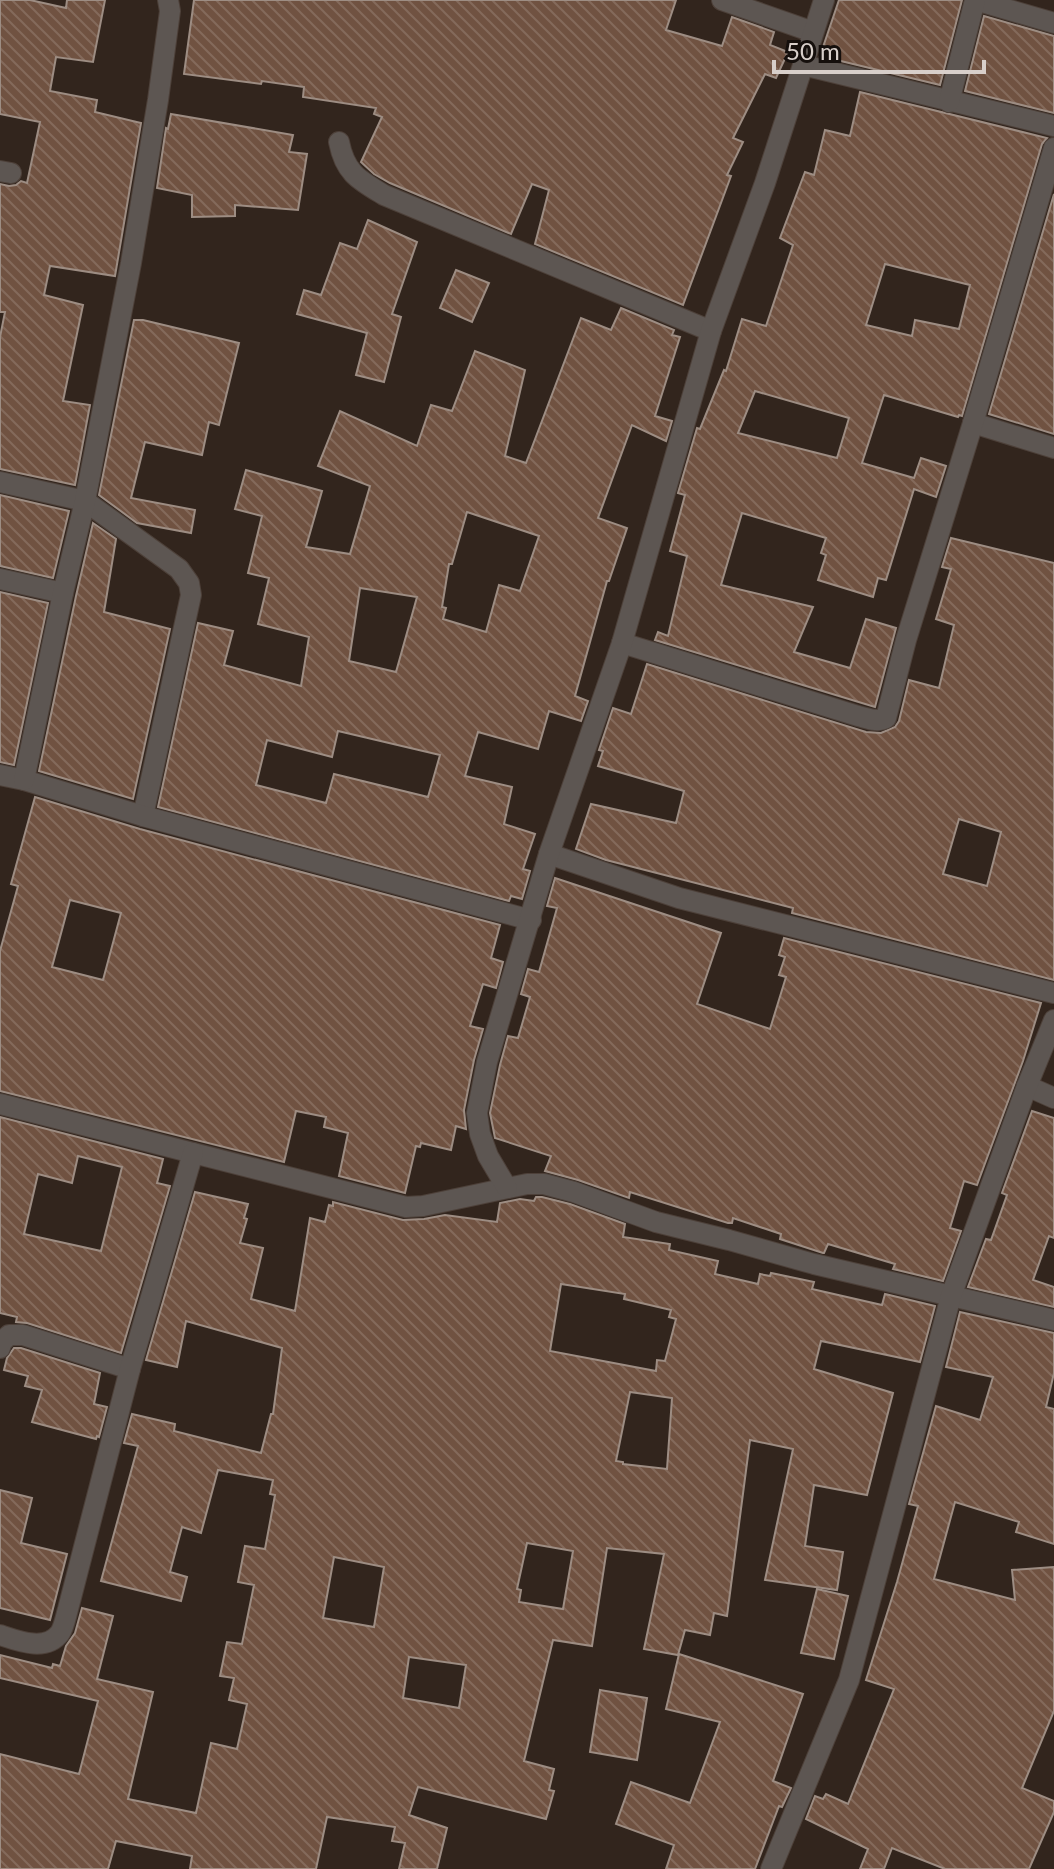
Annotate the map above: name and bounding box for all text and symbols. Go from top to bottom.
scale bar [774,24,984,74]
text: 50 m [786,36,840,65]

